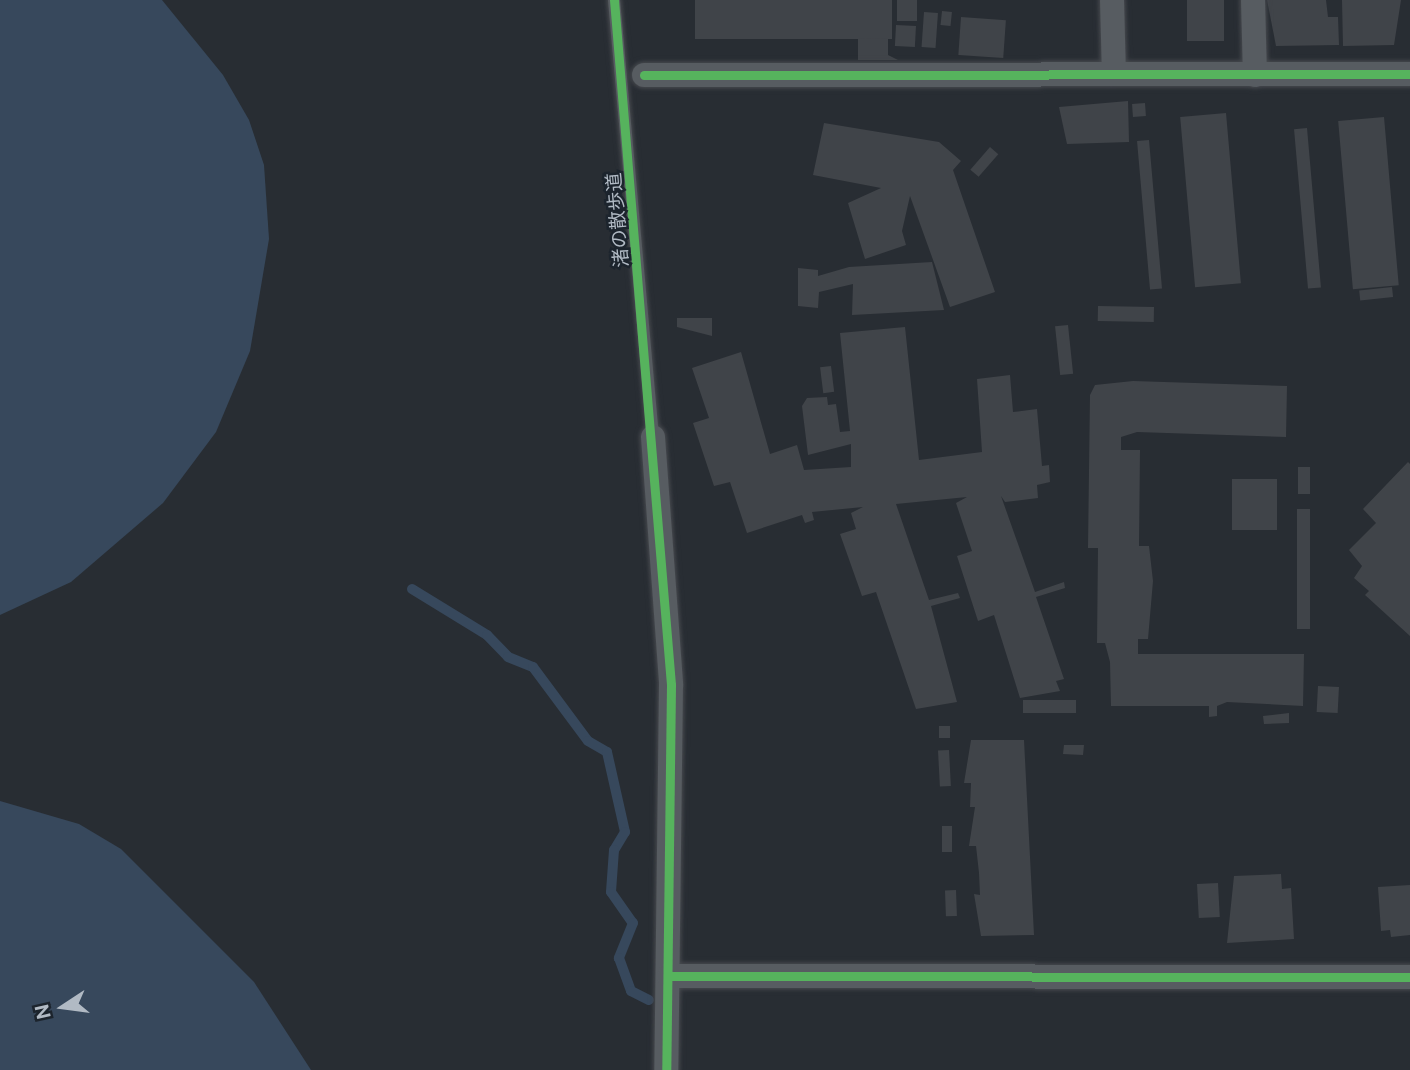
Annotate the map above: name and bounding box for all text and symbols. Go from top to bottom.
street label: 渚の散歩道 [603,172,633,268]
north arrow [28,972,98,1042]
text: N [30,1002,55,1021]

